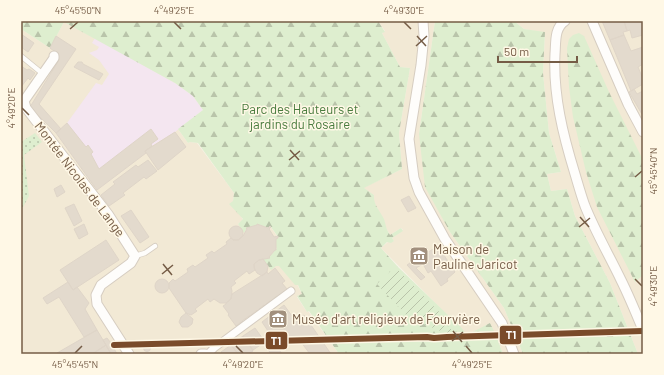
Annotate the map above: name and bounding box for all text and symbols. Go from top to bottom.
text: 45°45'50"N [55,4,101,16]
text: 4°49'25"E [154,4,194,16]
text: 4°49'30"E [384,4,424,16]
scale bar [498,38,577,64]
text: 50 m [504,44,529,58]
text: 4°49'20"E [5,87,17,129]
park label: Parc des Hauteurs et jardins du Rosaire [242,101,358,132]
street label: Montée Nicolas de Lange [31,118,129,240]
text: 45°45'40"N [647,148,659,194]
place label: Maison de Pauline Jaricot [433,241,518,272]
museum icon: Maison de Pauline Jaricot [408,245,430,267]
text: 4°49'30"E [647,266,659,306]
museum icon: Musée d'art religieux de Fourvière [267,308,289,330]
place label: Musée d'art religieux de Fourvière [292,311,480,327]
line badge: T1 [499,325,522,345]
text: T1 [506,328,516,341]
line badge: T1 [265,331,288,350]
text: T1 [271,334,281,347]
text: 45°45'45"N [52,358,98,370]
text: 4°49'20"E [222,358,264,370]
text: 4°49'25"E [452,358,492,370]

